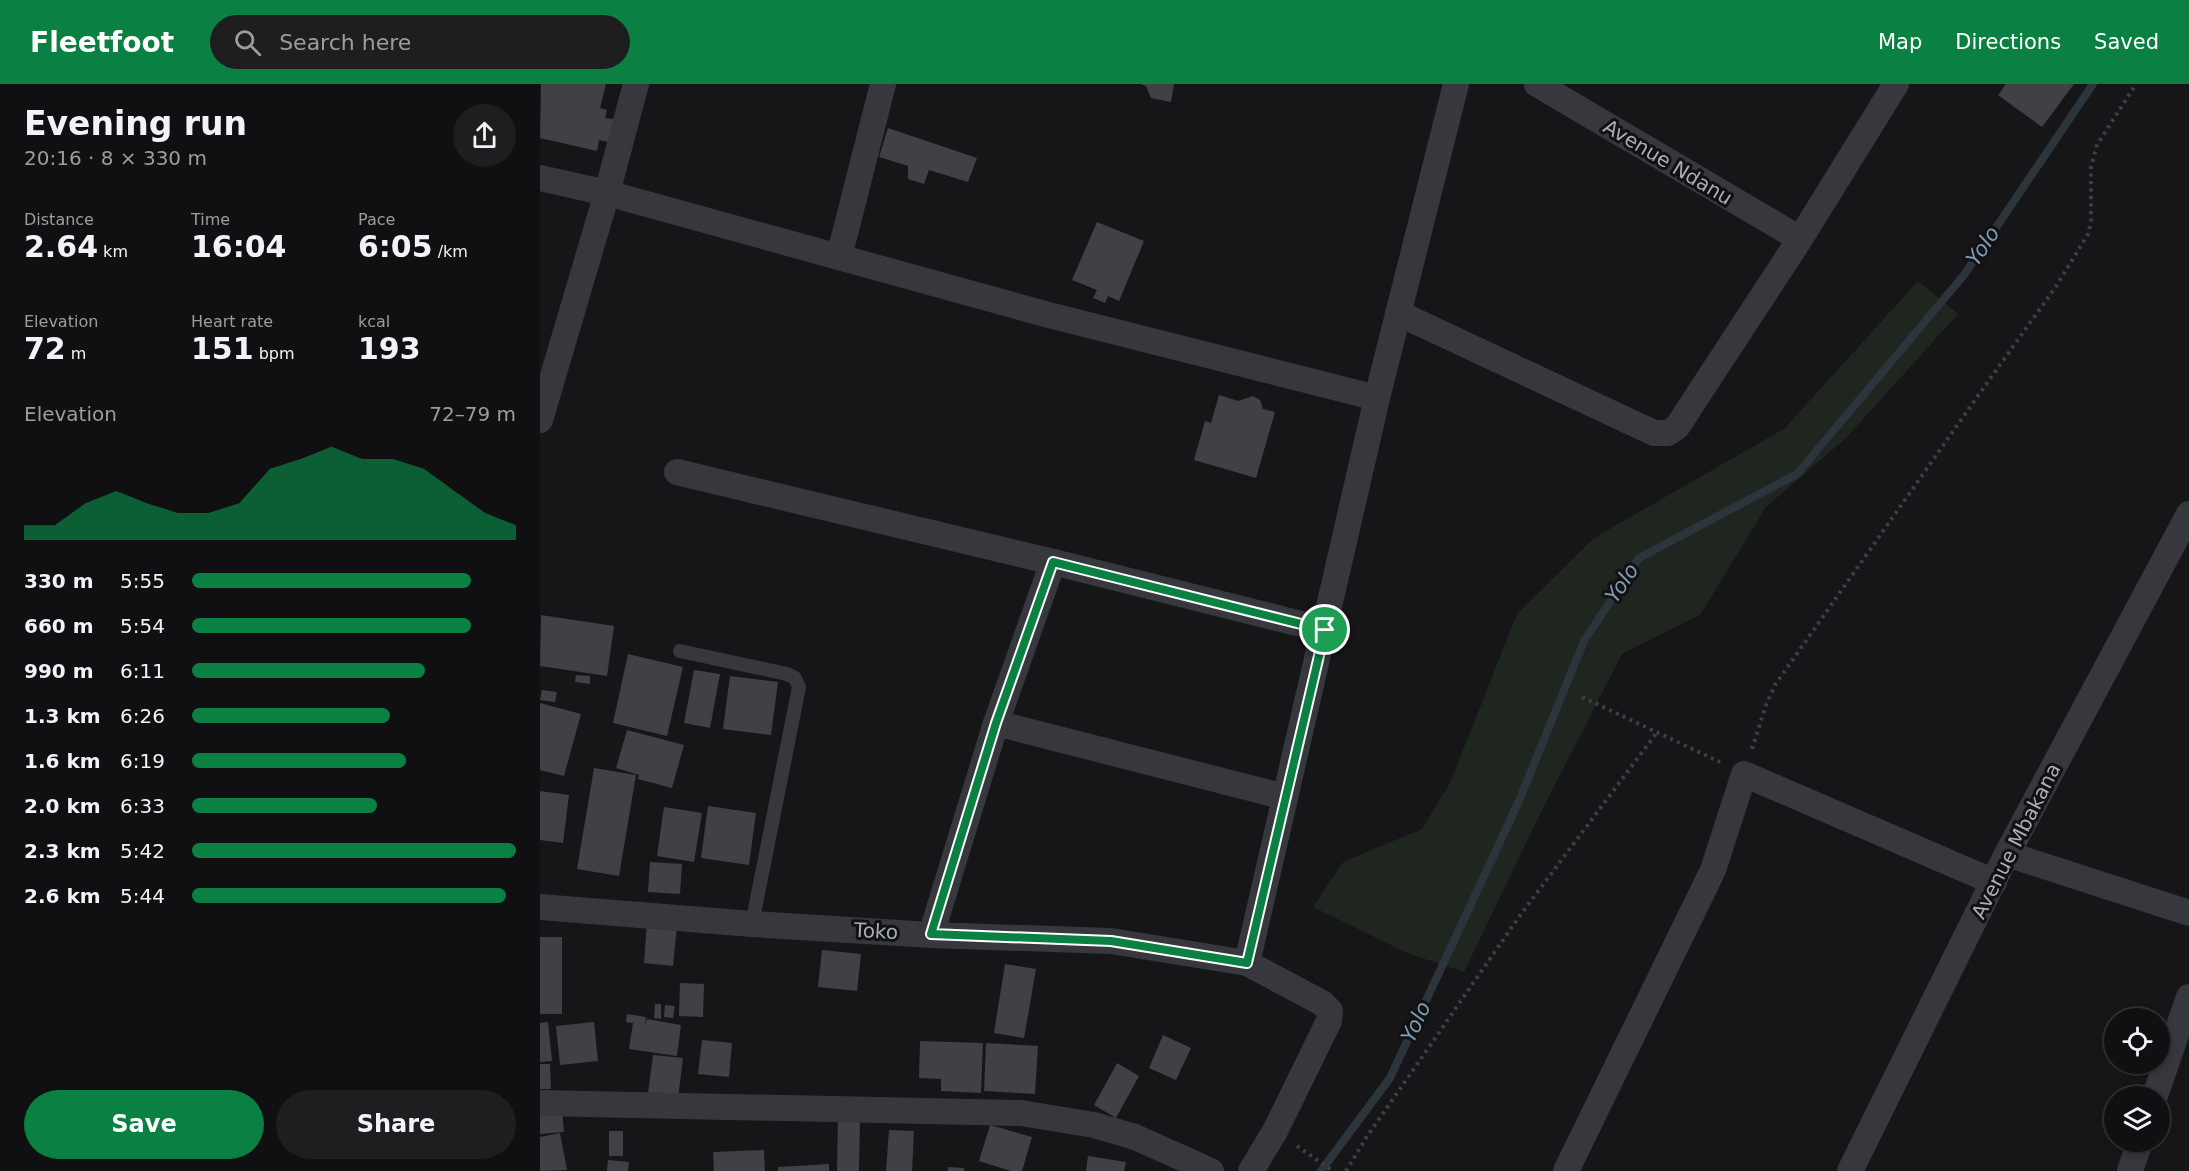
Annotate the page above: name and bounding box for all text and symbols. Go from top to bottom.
search box [210,15,630,69]
text: Fleetfoot [30,26,174,59]
icon: search [231,26,264,59]
text: Search here [279,30,411,55]
text: Map [1878,30,1922,54]
text: Directions [1955,30,2061,54]
text: Saved [2094,30,2159,54]
text: Evening run [24,104,247,143]
button: share [453,104,516,167]
street label: Avenue Ndanu [1599,114,1737,210]
text: 20:16 · 8 × 330 m [24,146,207,170]
text: Distance [24,210,94,229]
text: Time [191,210,230,229]
text: Pace [358,210,395,229]
water label: Yolo [1961,222,2005,270]
text: 2.64 [24,229,98,264]
text: 16:04 [191,229,287,264]
text: 6:05 [358,229,433,264]
text: km [98,242,128,261]
text: /km [433,242,468,261]
text: Elevation [24,312,98,331]
text: Heart rate [191,312,273,331]
text: kcal [358,312,390,331]
text: 72 [24,331,66,366]
text: 151 [191,331,254,366]
text: 193 [358,331,421,366]
text: m [66,344,86,363]
text: bpm [254,344,295,363]
text: Elevation [24,402,117,426]
text: 72–79 m [429,402,516,426]
water label: Yolo [1600,559,1644,607]
text: 330 m [24,569,94,593]
text: 5:55 [120,569,165,593]
pin [1299,604,1350,655]
icon: arrive [1308,613,1341,646]
text: 660 m [24,614,94,638]
text: 5:54 [120,614,165,638]
text: 990 m [24,659,94,683]
text: 6:11 [120,659,165,683]
text: 1.3 km [24,704,101,728]
text: 6:26 [120,704,165,728]
text: 1.6 km [24,749,101,773]
text: 6:19 [120,749,165,773]
street label: Avenue Mbakana [1966,759,2066,923]
text: 2.0 km [24,794,101,818]
text: 6:33 [120,794,165,818]
text: 2.3 km [24,839,101,863]
text: 5:42 [120,839,165,863]
text: 2.6 km [24,884,101,908]
text: 5:44 [120,884,165,908]
street label: Toko [852,918,899,944]
water label: Yolo [1396,998,1436,1046]
map controls [2104,1008,2170,1152]
button: locate [2104,1008,2170,1074]
button: layers [2104,1086,2170,1152]
button: Save [24,1090,264,1159]
button: Share [276,1090,516,1159]

